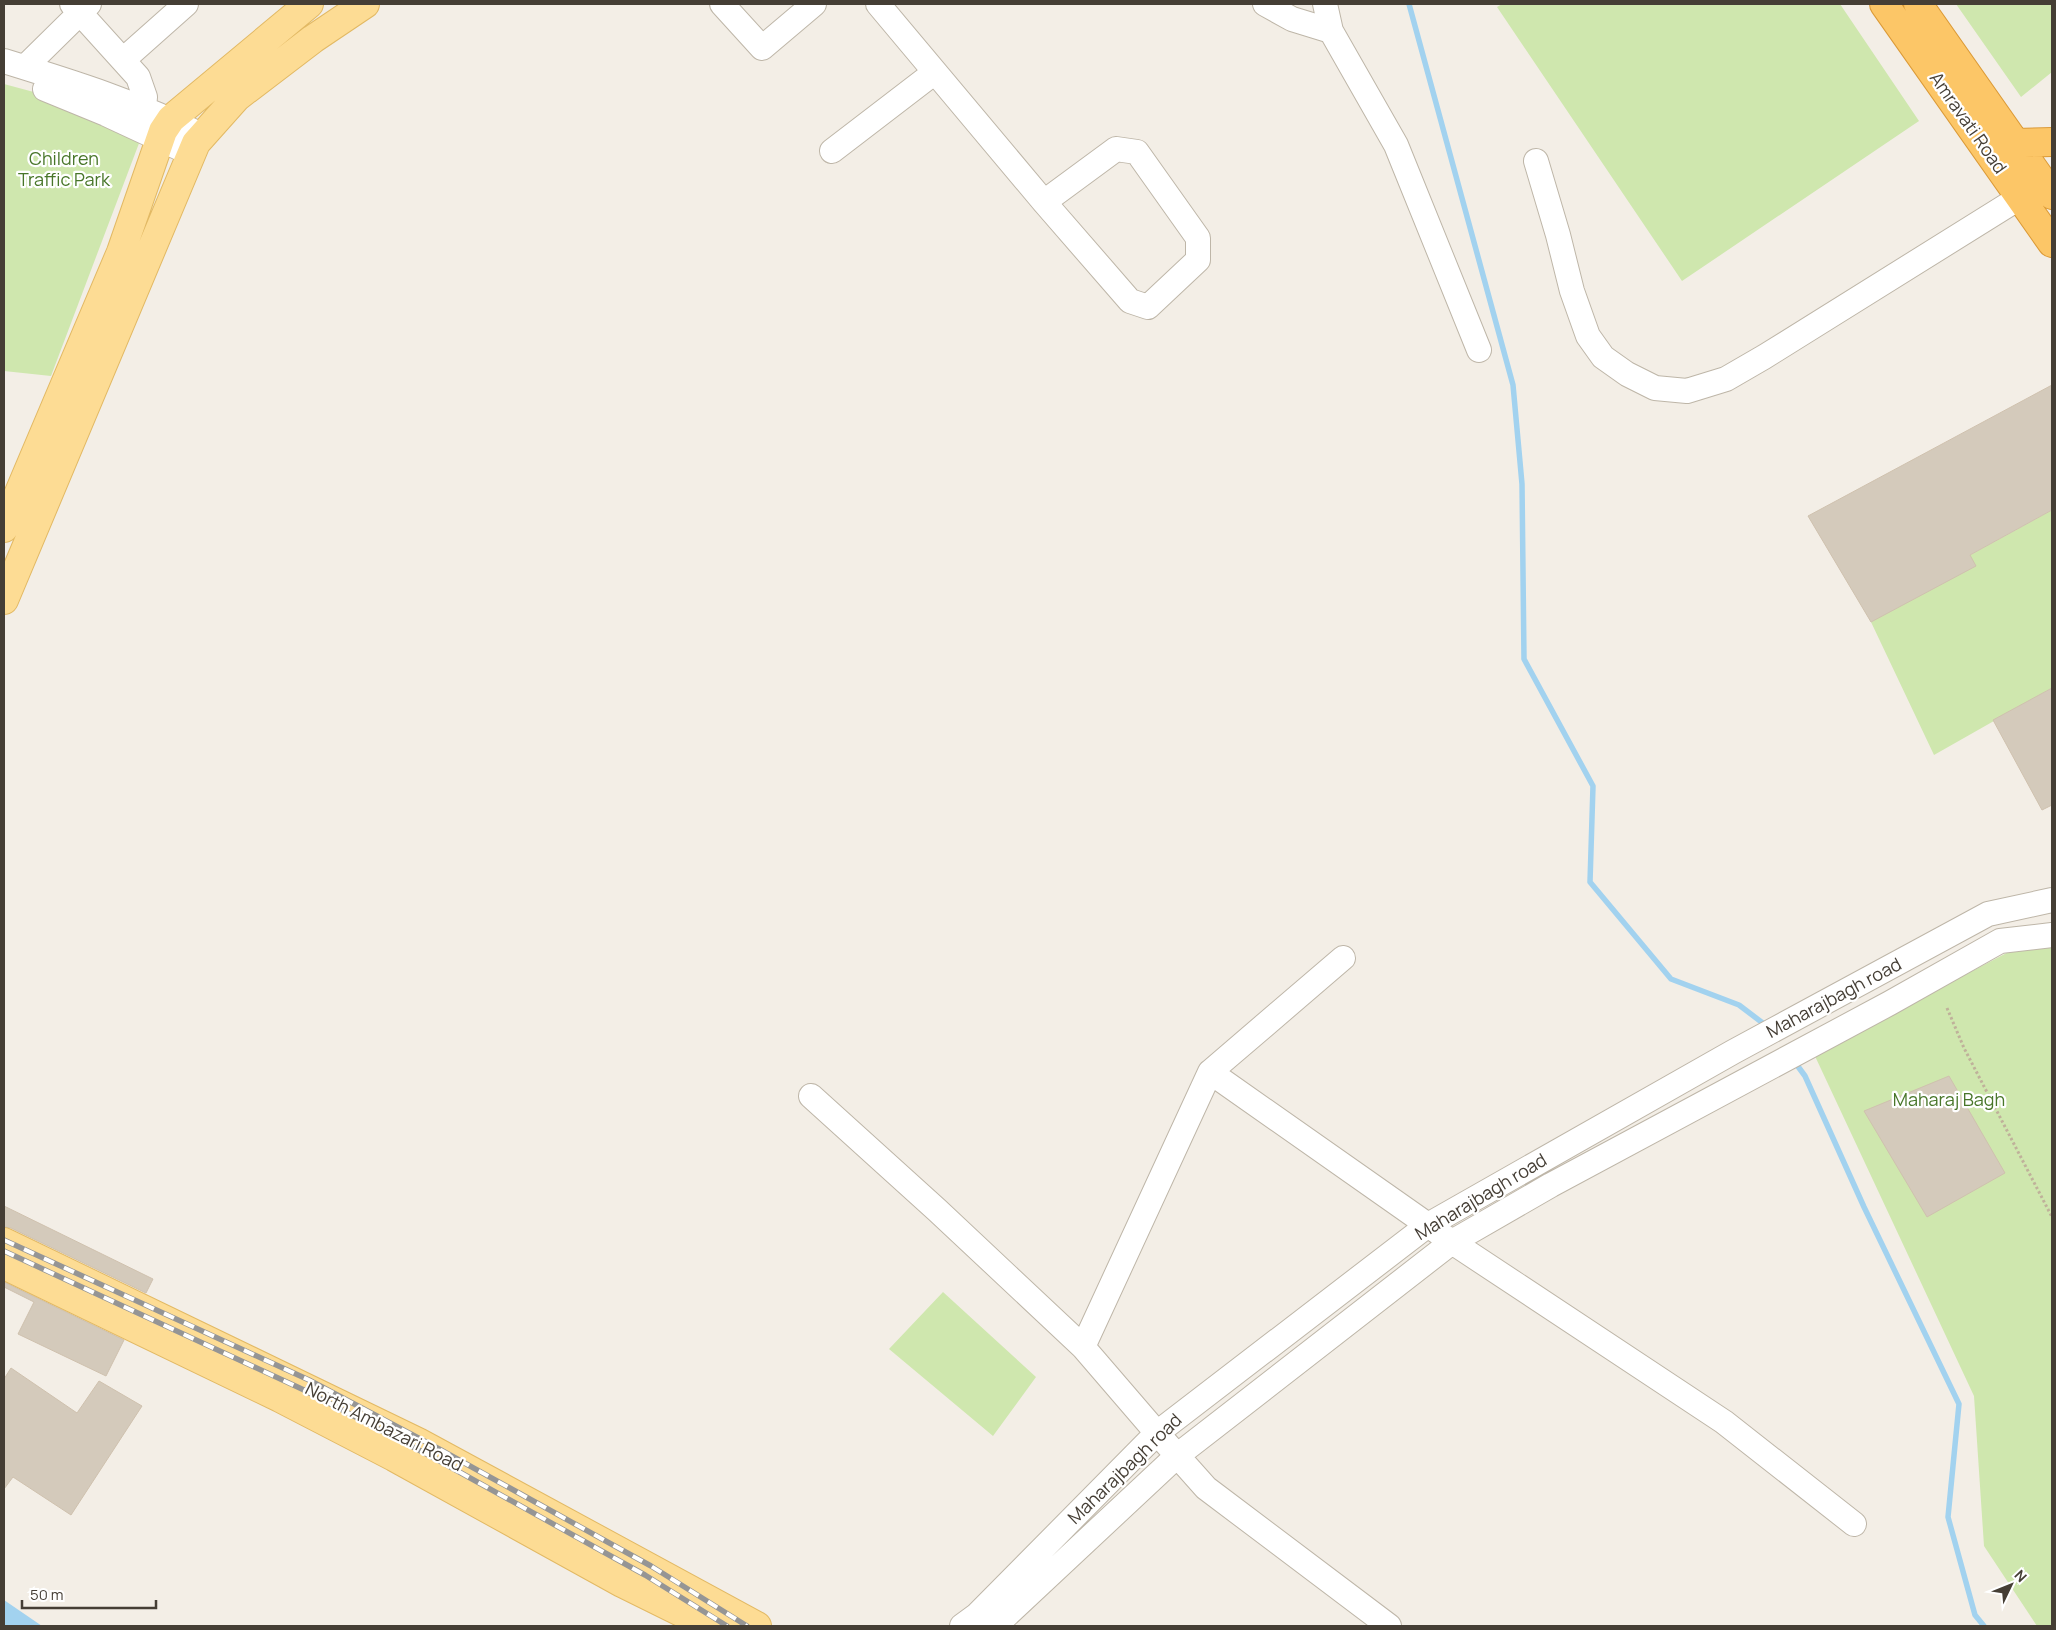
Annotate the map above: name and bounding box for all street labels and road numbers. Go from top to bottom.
street label: Amravati Road [1925,67,2013,178]
street label: Maharajbagh road [1762,951,1905,1043]
street label: Maharajbagh road [1410,1147,1551,1245]
street label: North Ambazari Road [301,1376,468,1476]
street label: Maharajbagh road [1062,1408,1186,1529]

